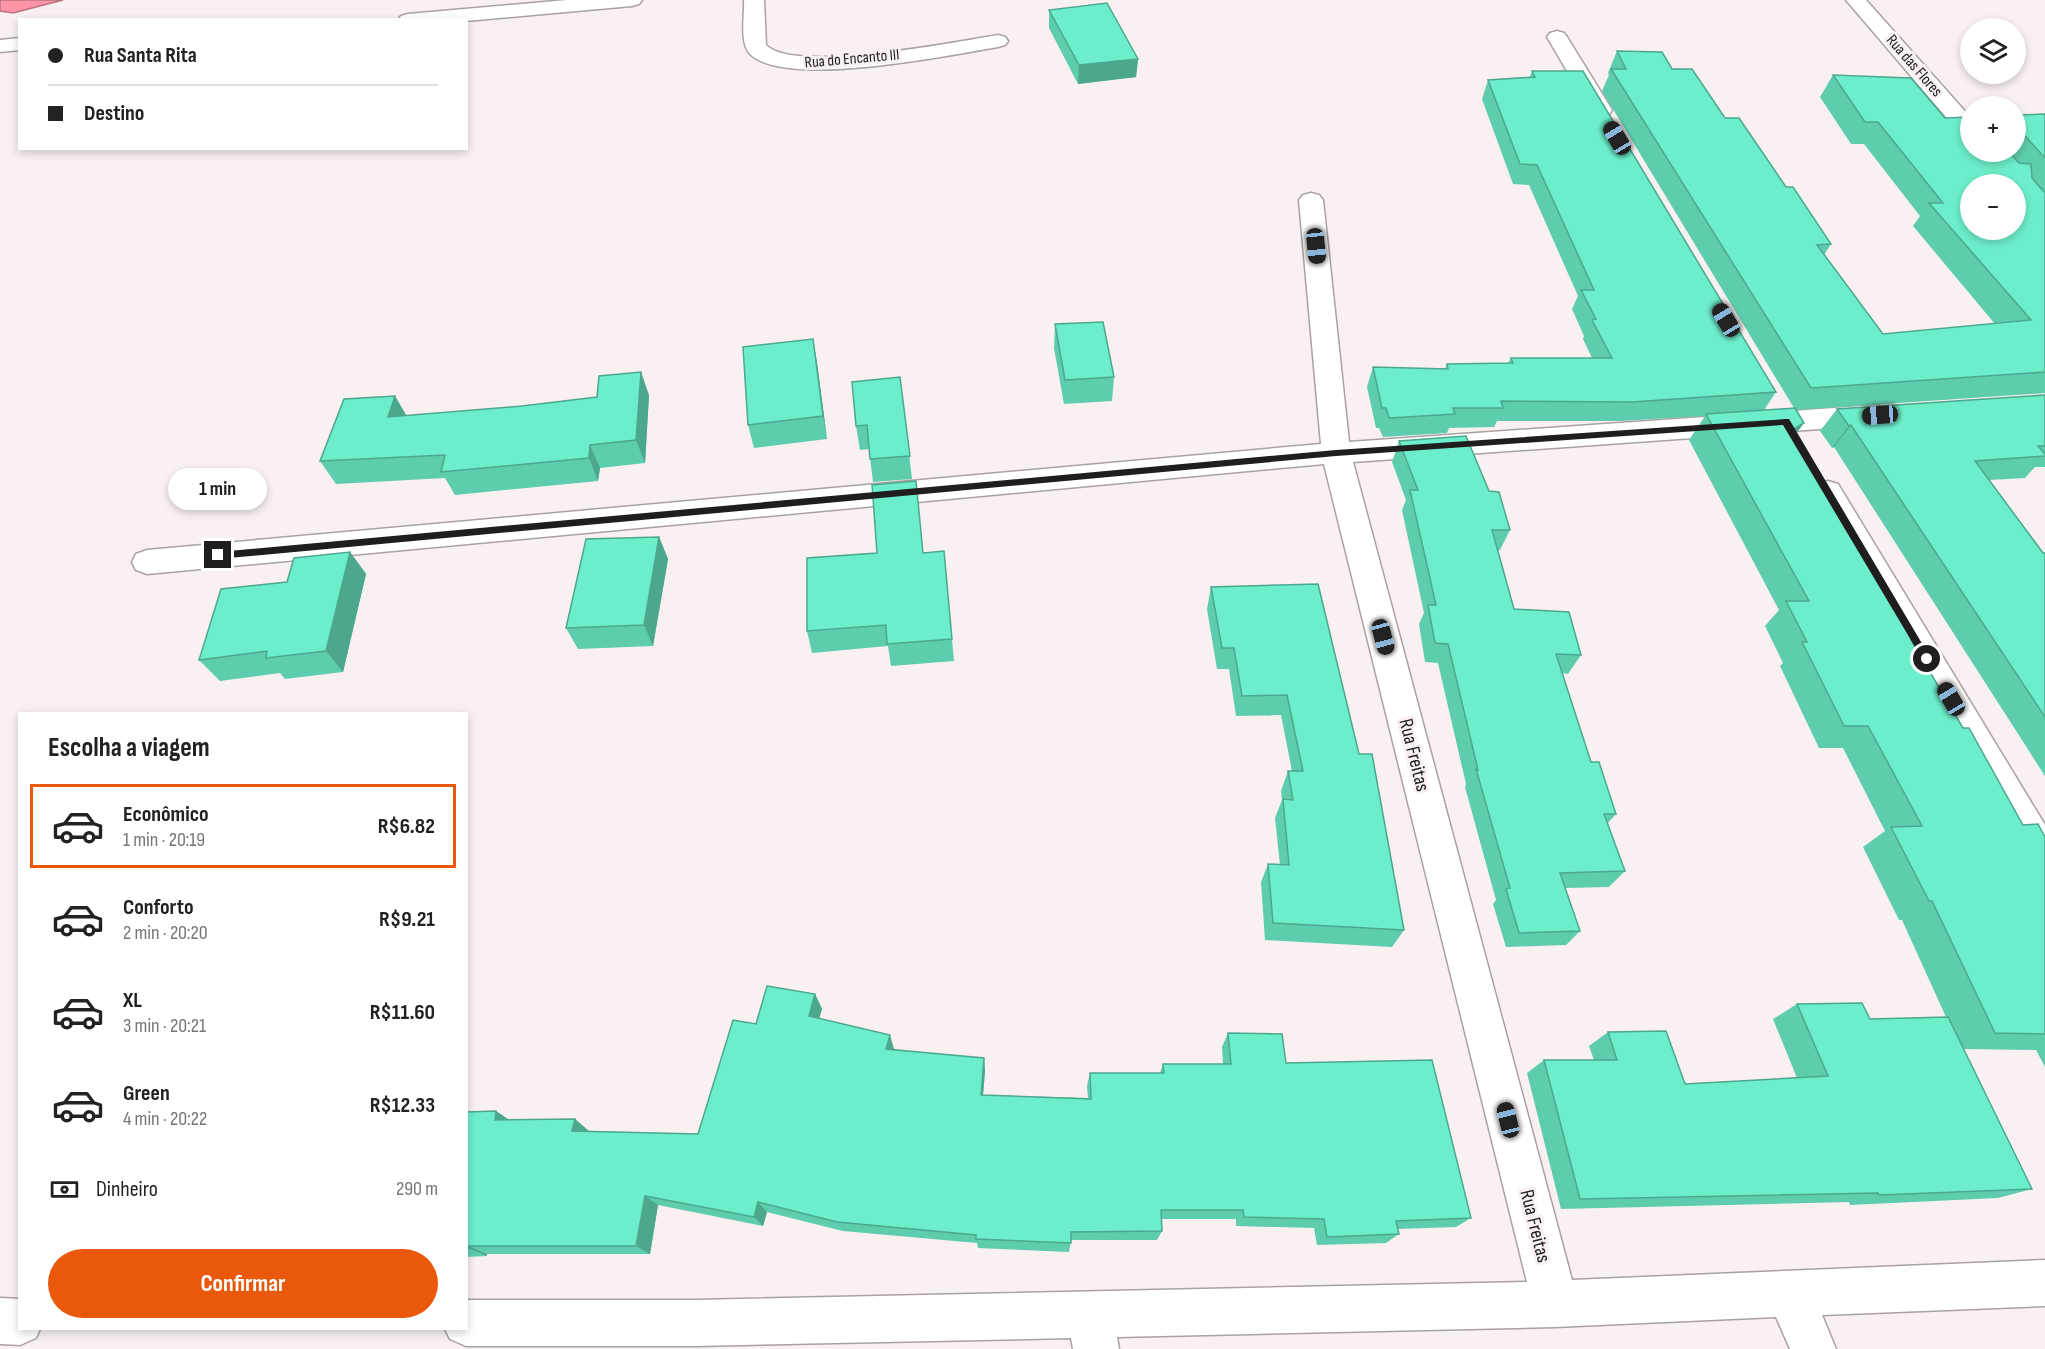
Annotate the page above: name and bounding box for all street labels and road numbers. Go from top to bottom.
street label: Rua das Flores [1882,31,1946,101]
street label: Rua do Encanto III [804,45,900,73]
street label: Rua Freitas [1393,716,1435,794]
street label: Rua Freitas [1514,1187,1556,1265]

